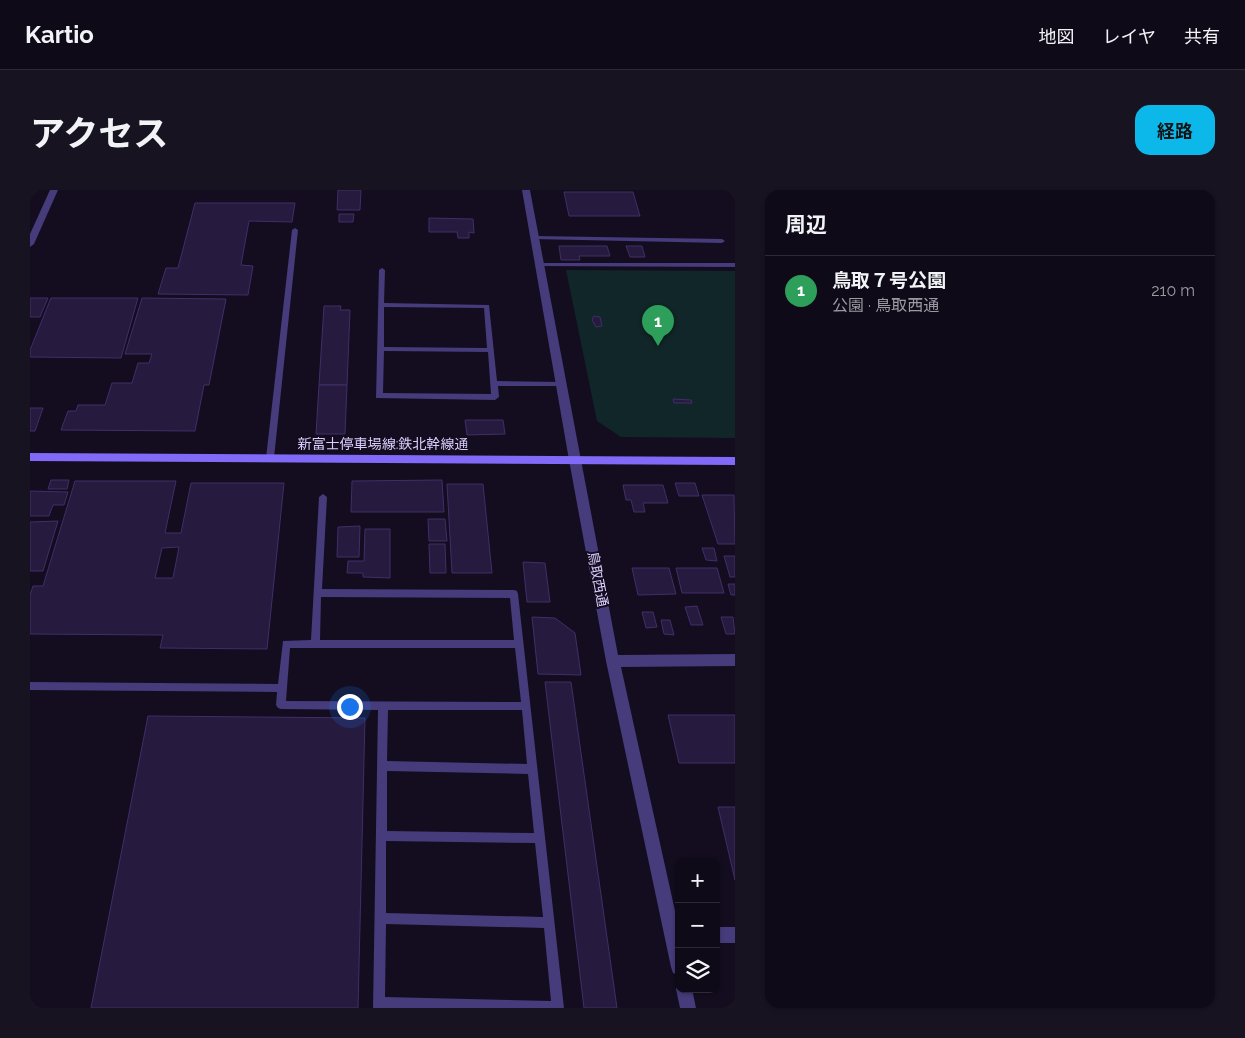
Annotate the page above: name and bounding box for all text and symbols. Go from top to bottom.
text: Kartio [25,20,94,49]
text: 地図 [1039,26,1075,47]
text: レイヤ [1103,26,1156,47]
text: 共有 [1184,26,1220,47]
button: 経路 [1135,105,1215,155]
text: アクセス [30,113,168,154]
text: 周辺 [785,212,827,237]
text: 鳥取７号公園 [832,269,946,291]
text: 1 [797,281,805,300]
text: 210 m [1151,281,1195,300]
text: 公園 · 鳥取西通 [832,296,939,315]
pin: 1 [642,305,674,346]
street label: 新富士停車場線:鉄北幹線通 [298,436,468,452]
street label: 鳥取西通 [585,550,611,608]
your location [337,694,363,720]
map controls [675,858,720,993]
button: + [675,858,720,903]
button: − [675,903,720,948]
button: layers [675,948,720,993]

